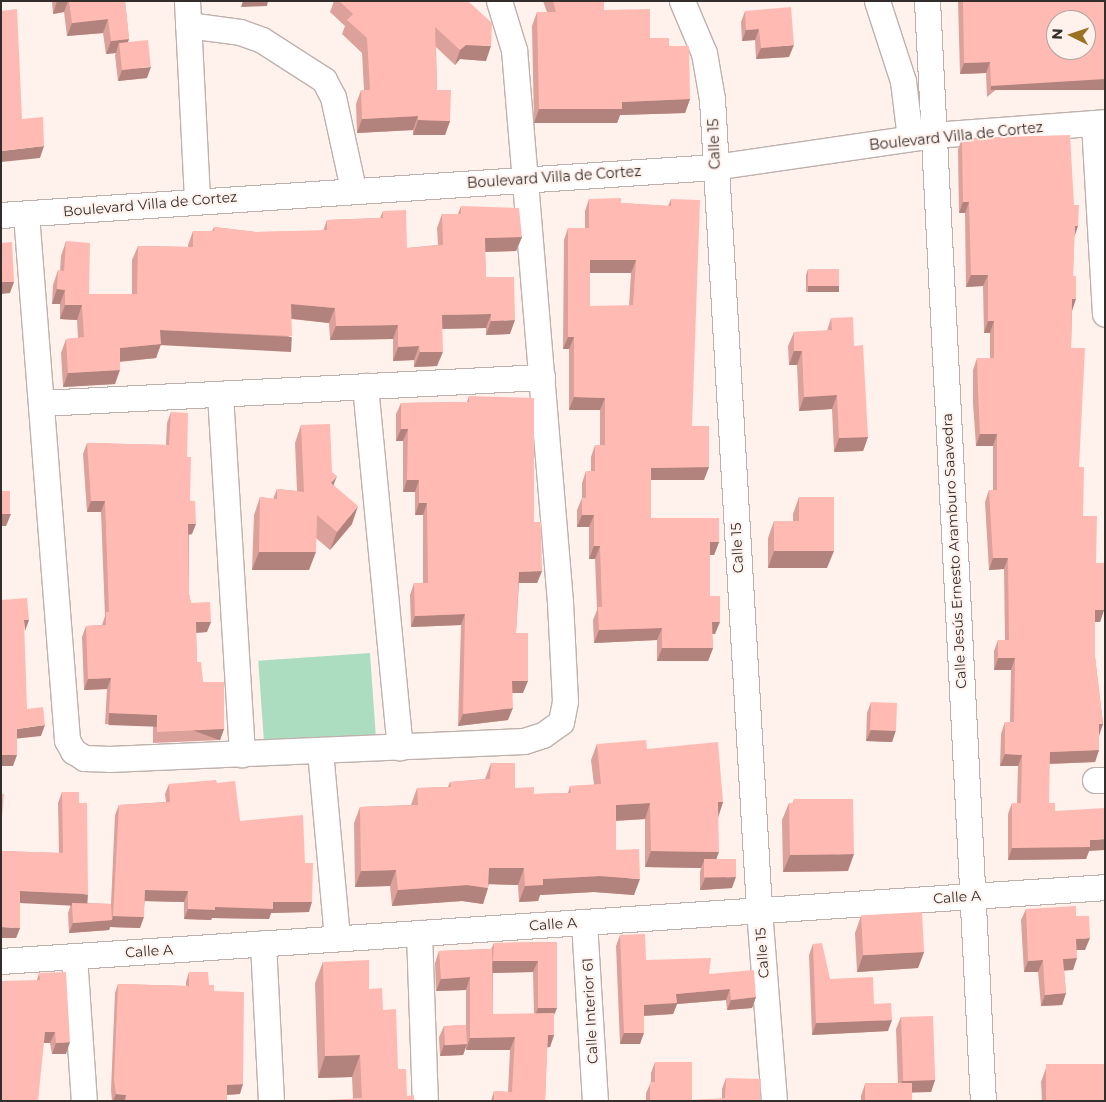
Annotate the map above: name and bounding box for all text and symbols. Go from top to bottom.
north arrow [1046,10,1096,60]
text: N [1048,28,1066,40]
street label: Calle 15 [705,118,723,170]
street label: Boulevard Villa de Cortez [868,119,1044,153]
street label: Boulevard Villa de Cortez [466,163,642,191]
street label: Boulevard Villa de Cortez [62,188,238,220]
street label: Calle Jesús Ernesto Aramburo Saavedra [938,413,970,689]
street label: Calle 15 [727,522,747,574]
street label: Calle A [933,887,981,907]
street label: Calle A [529,914,577,934]
street label: Calle 15 [752,927,772,979]
street label: Calle A [125,941,173,961]
street label: Calle Interior 61 [579,958,601,1064]

